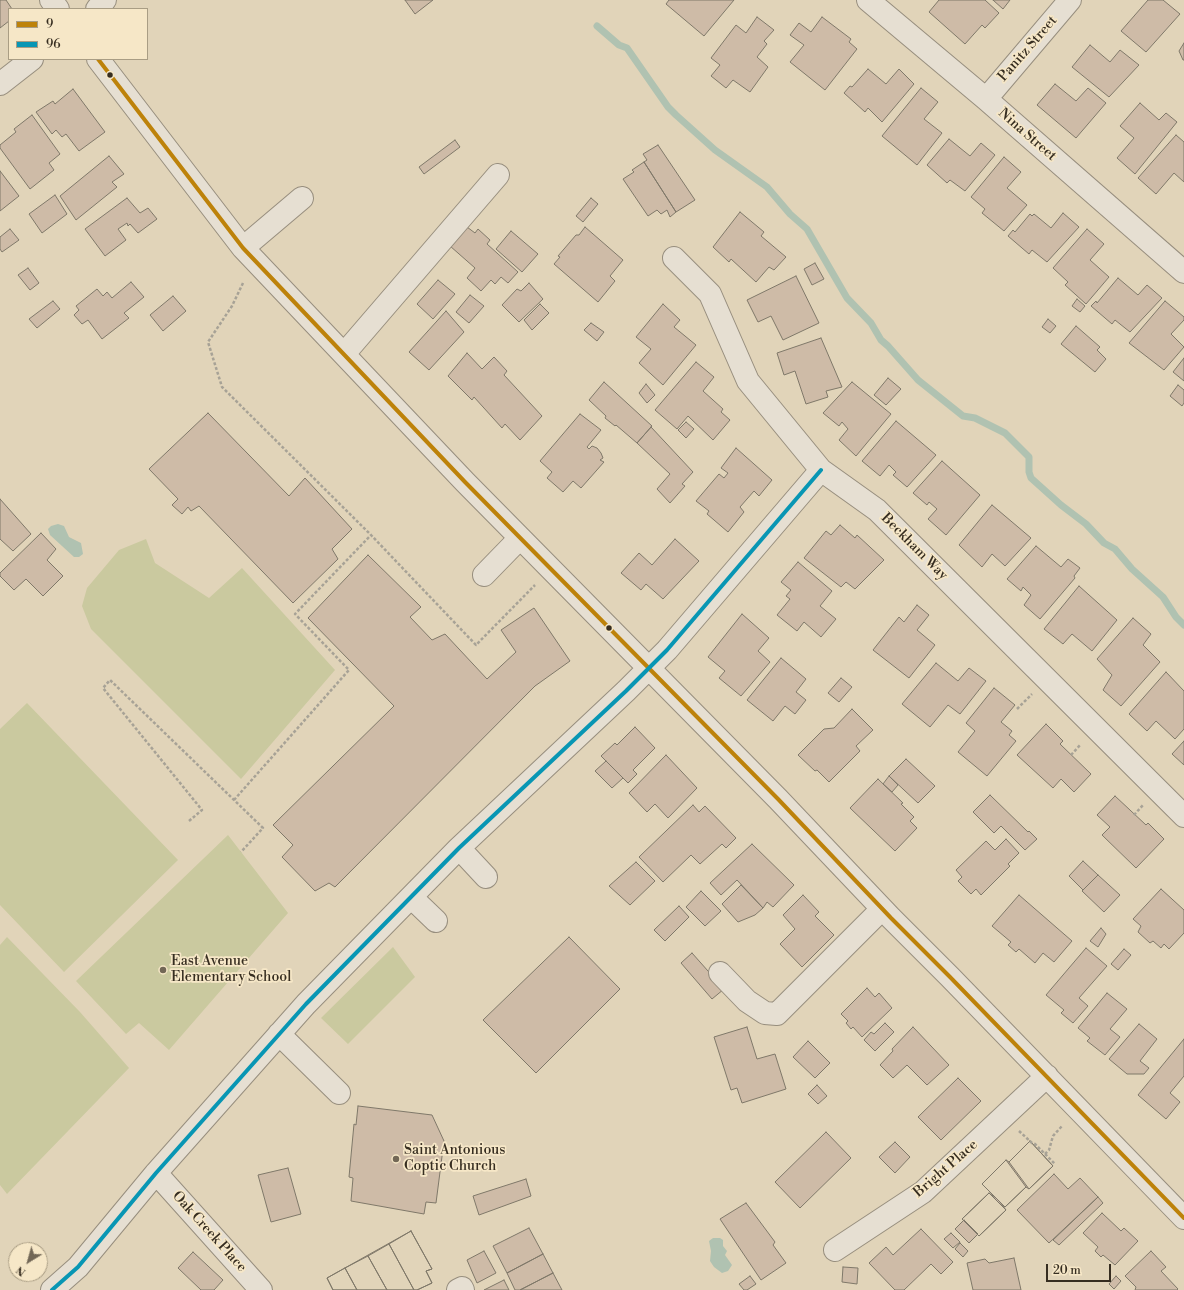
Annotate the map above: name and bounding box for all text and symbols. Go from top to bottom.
legend [8,8,148,60]
street label: Panitz Street [995,13,1061,85]
text: 9 [46,17,53,32]
text: 96 [46,37,61,52]
unlabelled marker [105,70,115,80]
street label: Nina Street [995,105,1059,165]
street label: Beckham Way [877,510,951,584]
unlabelled marker [604,623,614,633]
place label: East Avenue Elementary School [171,954,291,986]
marker: East Avenue Elementary School [158,965,168,975]
street label: Bright Place [911,1137,981,1201]
place label: Saint Antonious Coptic Church [404,1143,505,1176]
marker: Saint Antonious Coptic Church [391,1154,401,1164]
street label: Oak Creek Place [168,1188,250,1276]
north arrow [8,1242,48,1282]
scale bar [1048,1256,1113,1282]
text: N [14,1263,29,1279]
text: 20 m [1053,1263,1081,1278]

